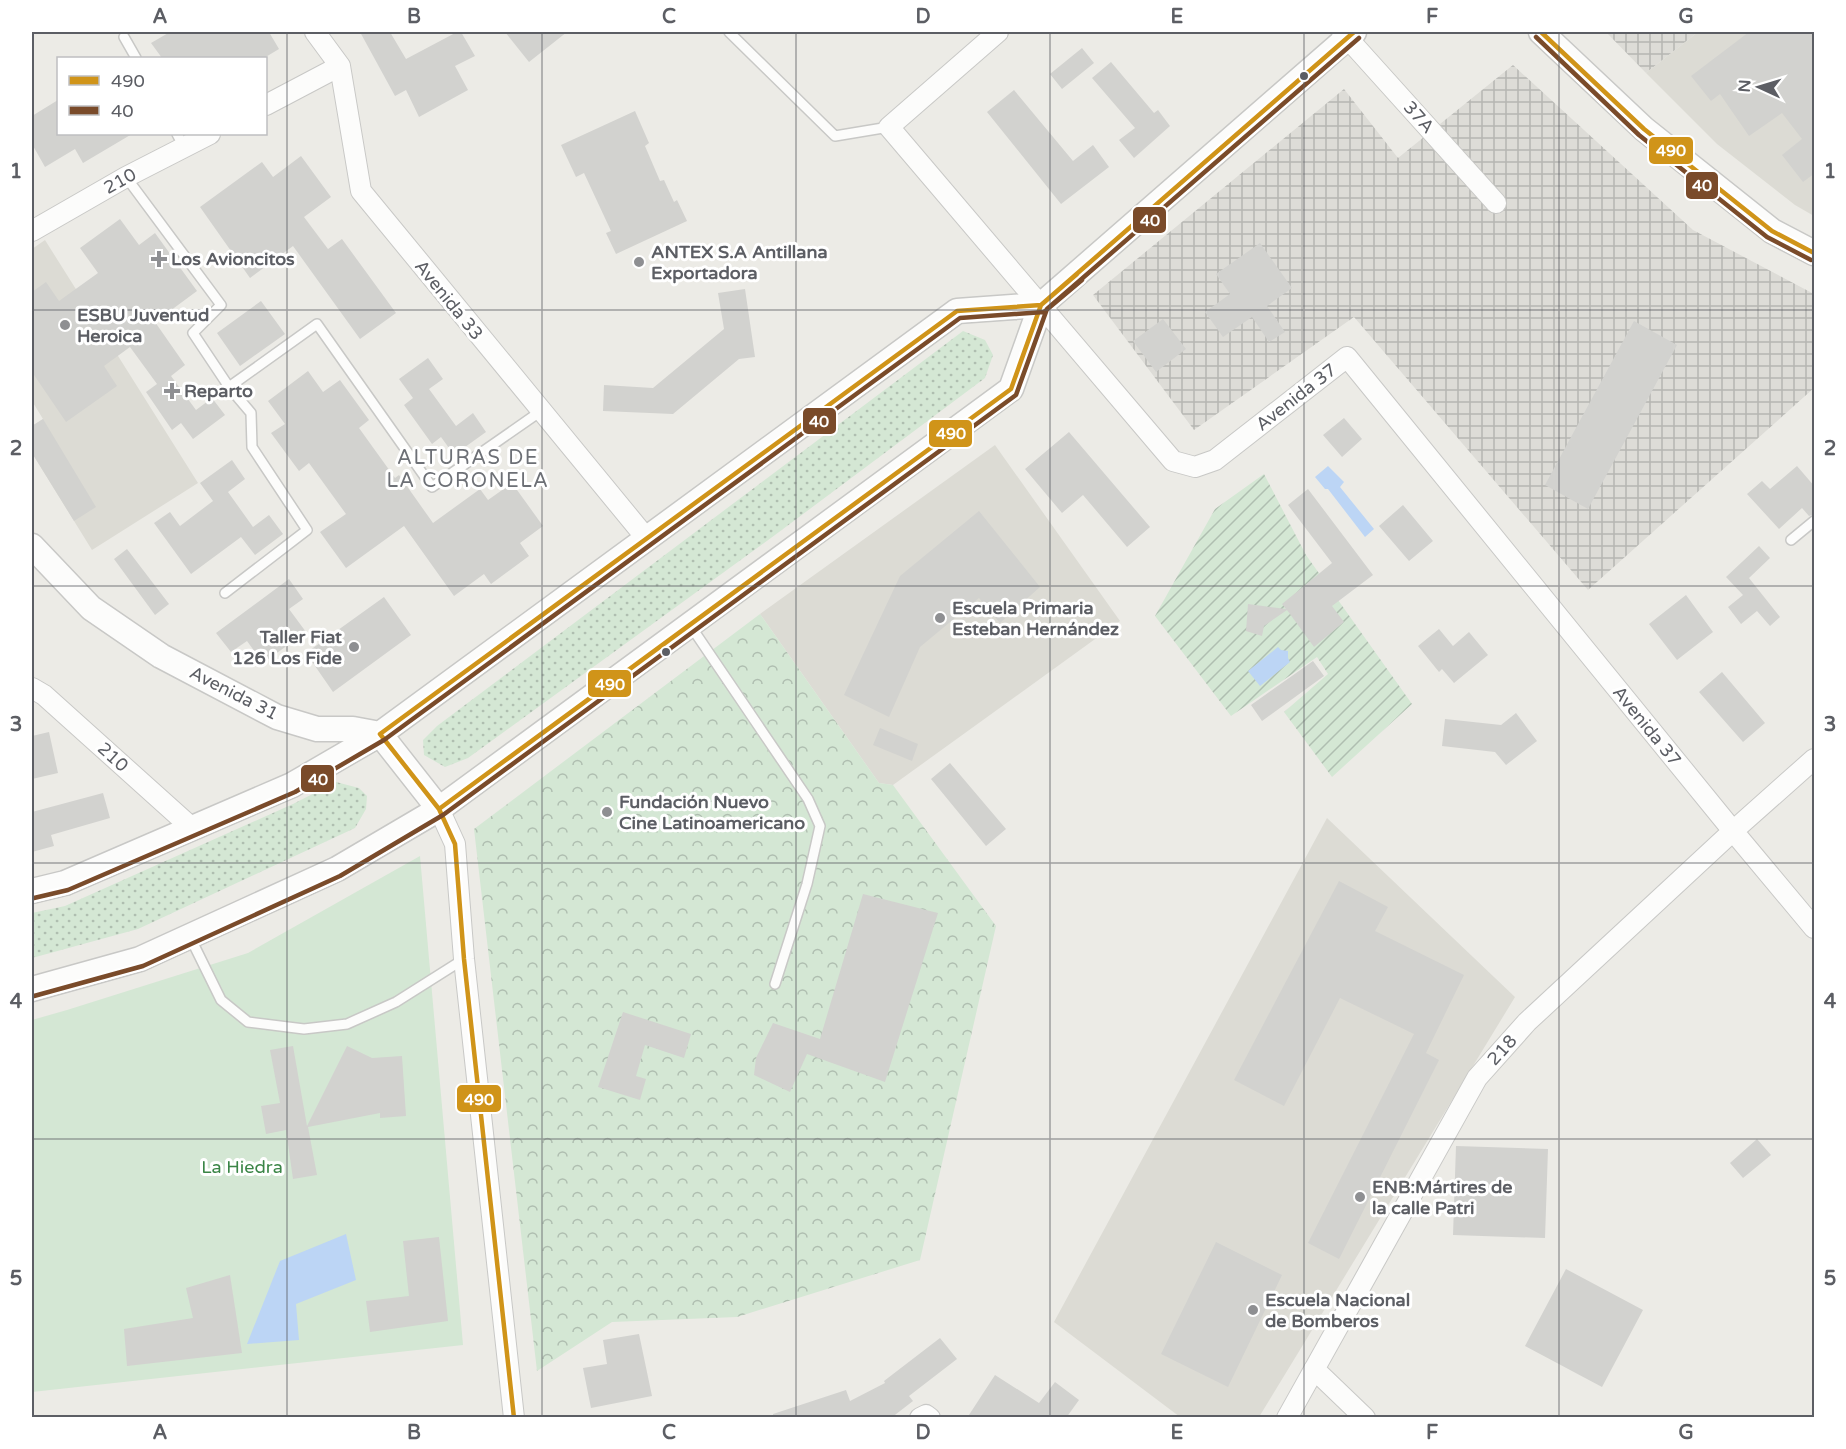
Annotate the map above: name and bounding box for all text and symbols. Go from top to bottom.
text: A [153,5,168,29]
text: B [407,5,421,29]
text: C [662,5,676,29]
text: D [915,5,931,29]
text: E [1171,5,1184,29]
text: F [1426,5,1438,29]
text: G [1678,5,1694,29]
legend [57,57,267,135]
north arrow [1729,57,1789,117]
text: 490 [111,70,145,92]
unlabelled marker [1298,70,1310,82]
text: N [1735,79,1755,93]
street label: 37A [1399,96,1439,138]
text: 40 [111,100,134,122]
line badge: 490 [1648,136,1694,165]
text: 490 [1656,141,1686,161]
text: 1 [10,160,22,184]
text: 1 [1824,160,1836,184]
street label: 210 [100,163,140,199]
line badge: 40 [1685,171,1719,200]
text: 40 [1692,176,1712,196]
line badge: 40 [1132,206,1167,234]
text: 40 [1140,211,1160,231]
place label: ANTEX S.A Antillana Exportadora [651,241,828,284]
place label: Los Avioncitos [171,248,295,270]
marker: Los Avioncitos [152,252,166,266]
marker: ANTEX S.A Antillana Exportadora [632,255,646,269]
street label: Avenida 33 [410,256,488,344]
place label: ESBU Juventud Heroica [77,304,209,347]
marker: ESBU Juventud Heroica [58,318,72,332]
street label: Avenida 37 [1251,359,1341,435]
place label: Reparto [184,380,253,402]
marker: Reparto [165,384,179,398]
line badge: 40 [802,407,837,435]
text: 40 [809,412,829,432]
line badge: 490 [928,419,973,448]
text: 490 [936,424,966,444]
text: 2 [10,437,22,461]
text: 2 [1824,437,1836,461]
district label: ALTURAS DE LA CORONELA [387,446,549,493]
place label: Escuela Primaria Esteban Hernández [952,597,1119,640]
marker: Escuela Primaria Esteban Hernández [933,611,947,625]
place label: Taller Fiat 126 Los Fide [232,626,342,669]
marker: Taller Fiat 126 Los Fide [347,640,361,654]
unlabelled marker [660,646,672,658]
street label: Avenida 31 [186,661,282,725]
line badge: 490 [587,669,632,698]
text: 490 [595,675,625,695]
street label: Avenida 37 [1608,682,1686,770]
text: 3 [10,713,22,737]
text: 3 [1824,713,1836,737]
street label: 210 [93,737,133,777]
line badge: 40 [300,764,335,793]
text: 40 [308,770,328,790]
place label: Fundación Nuevo Cine Latinoamericano [619,791,805,834]
marker: Fundación Nuevo Cine Latinoamericano [600,805,614,819]
text: 4 [10,990,23,1014]
text: 4 [1824,990,1837,1014]
street label: 218 [1482,1030,1522,1070]
line badge: 490 [456,1084,502,1113]
text: 490 [464,1090,494,1110]
park label: La Hiedra [201,1156,283,1178]
place label: ENB:Mártires de la calle Patri [1372,1176,1513,1219]
marker: ENB:Mártires de la calle Patri [1353,1190,1367,1204]
text: 5 [10,1267,22,1291]
text: 5 [1824,1267,1836,1291]
place label: Escuela Nacional de Bomberos [1265,1289,1410,1332]
marker: Escuela Nacional de Bomberos [1246,1303,1260,1317]
text: A [153,1421,168,1445]
text: B [407,1421,421,1445]
text: C [662,1421,676,1445]
text: D [915,1421,931,1445]
text: E [1171,1421,1184,1445]
text: F [1426,1421,1438,1445]
text: G [1678,1421,1694,1445]

